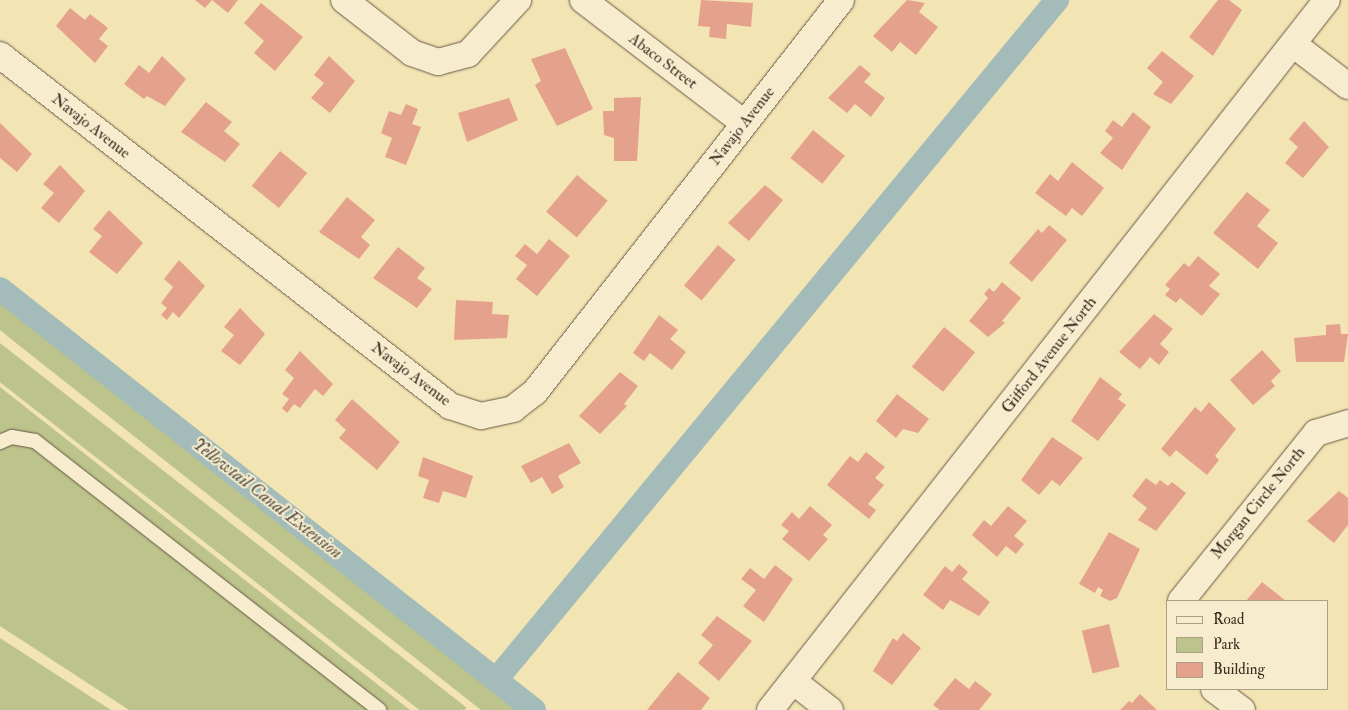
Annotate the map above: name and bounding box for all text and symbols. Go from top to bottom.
street label: Abaco Street [625,29,701,93]
street label: Navajo Avenue [705,83,779,169]
street label: Navajo Avenue [48,89,134,163]
street label: Gifford Avenue North [998,293,1100,417]
street label: Navajo Avenue [367,338,455,410]
water label: Yellowtail Canal Extension [188,434,346,564]
street label: Morgan Circle North [1207,443,1309,563]
legend [1166,600,1328,690]
text: Road [1213,610,1244,629]
text: Park [1213,635,1240,654]
text: Building [1213,660,1265,679]

